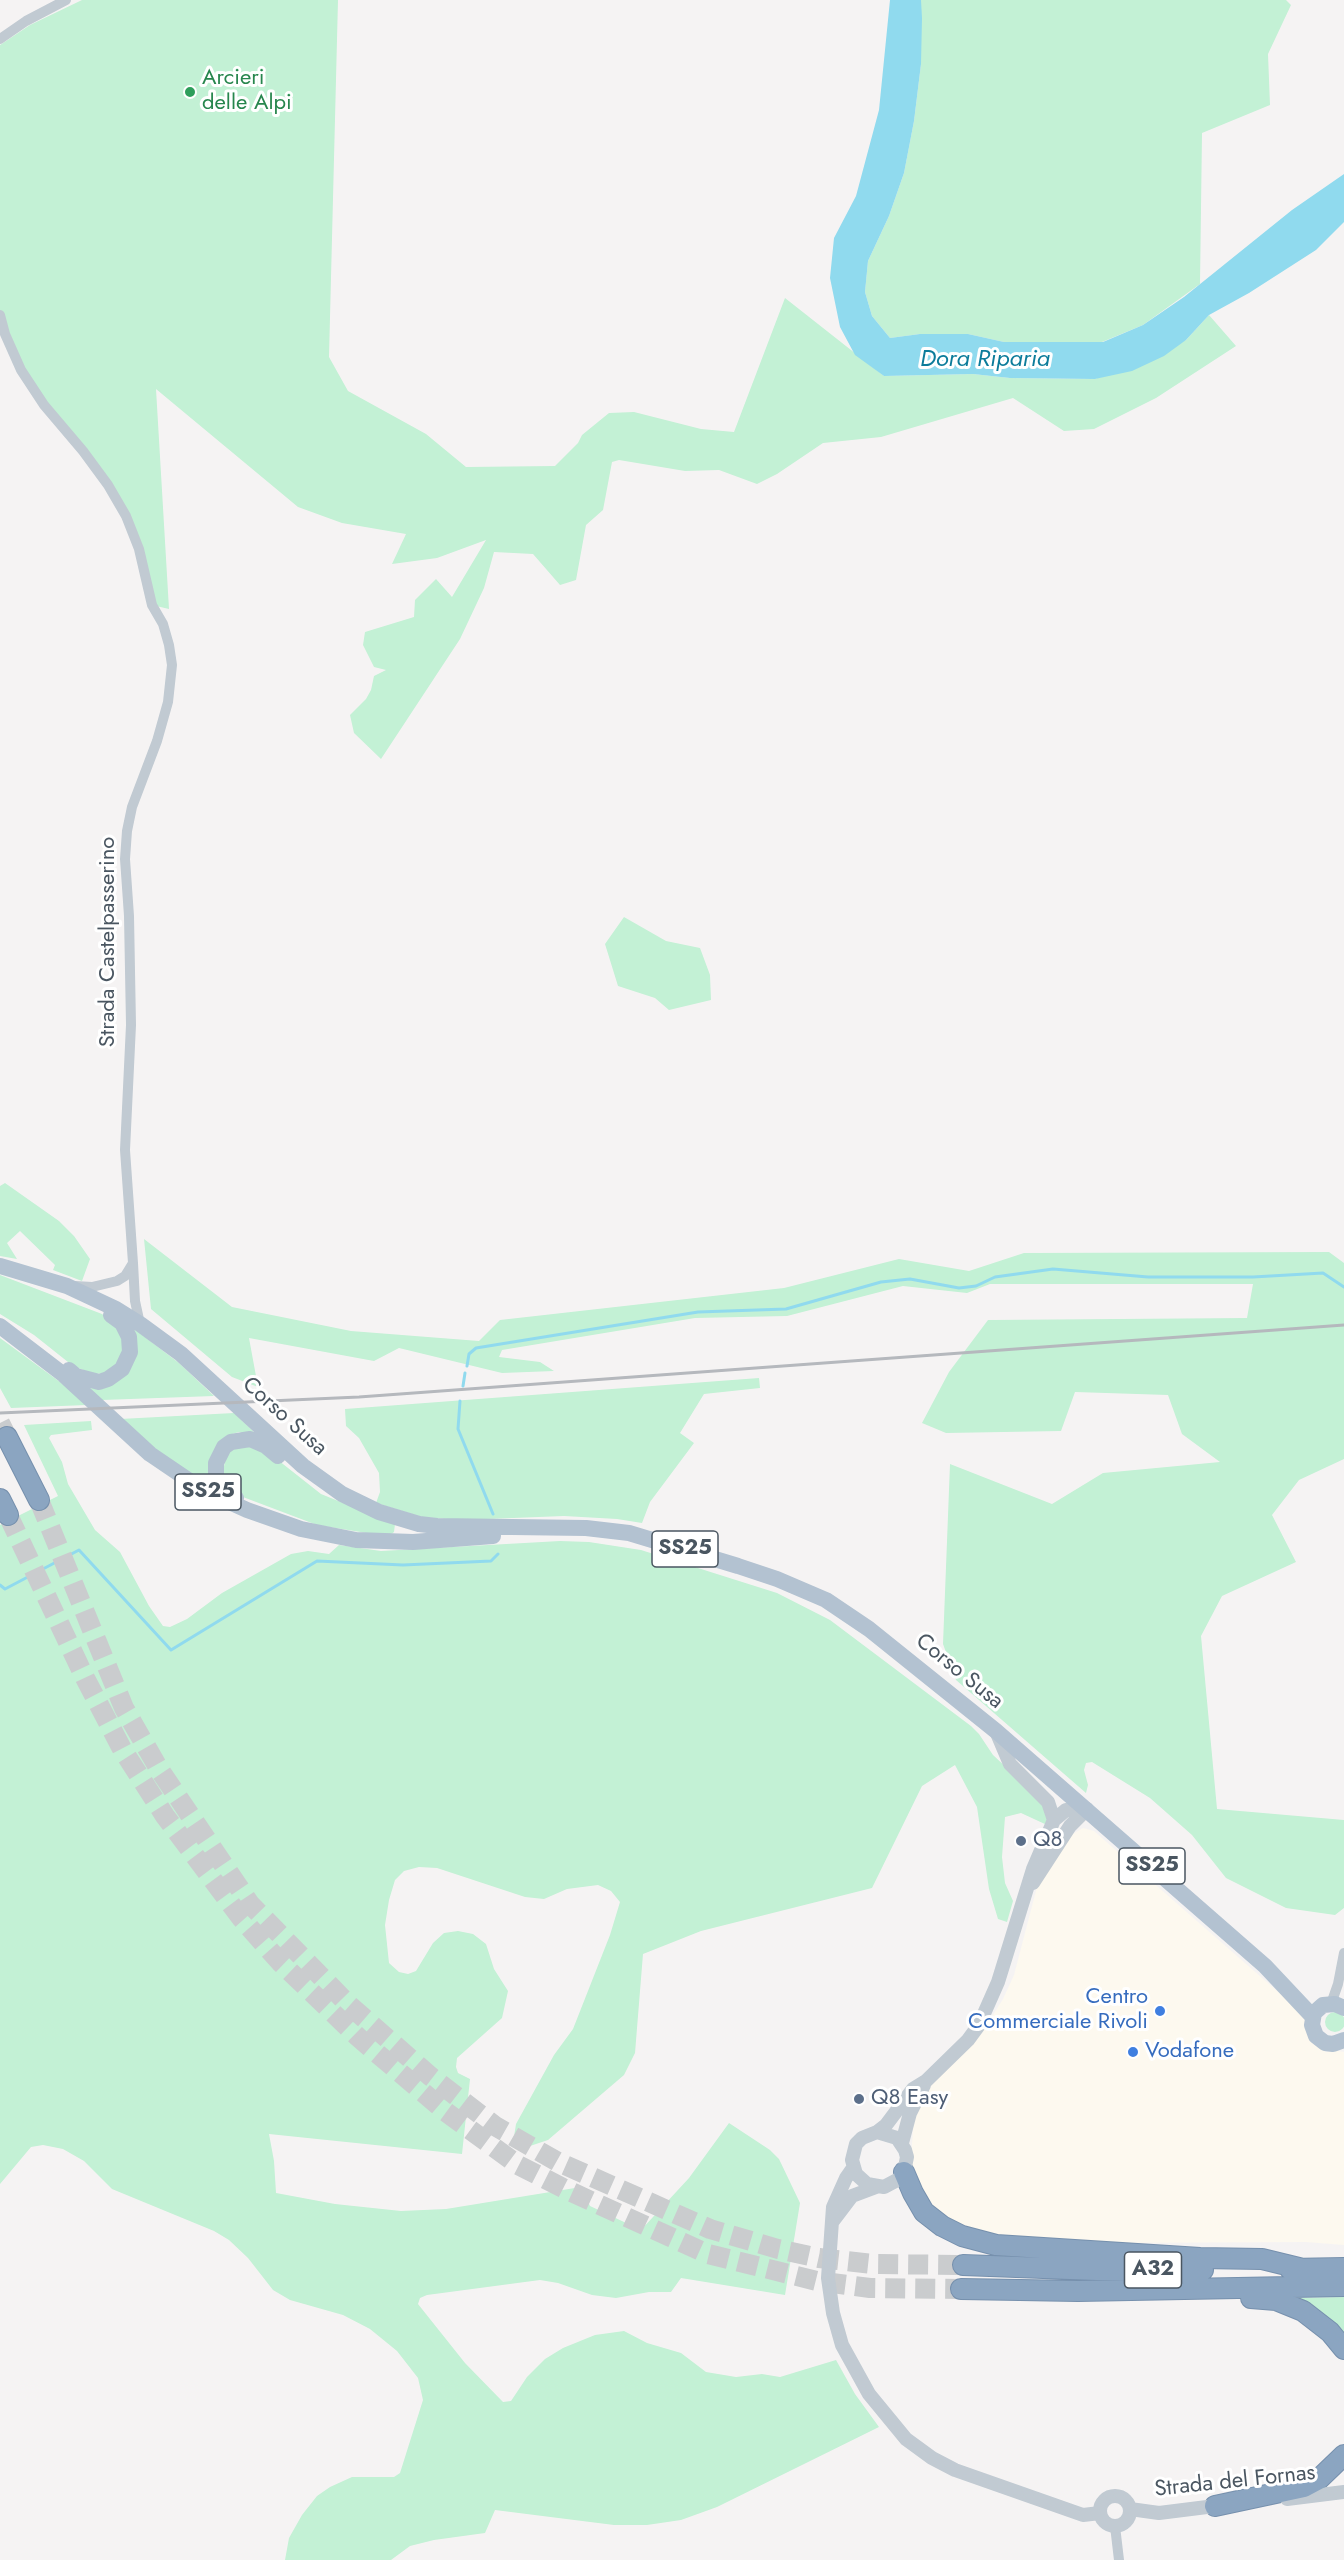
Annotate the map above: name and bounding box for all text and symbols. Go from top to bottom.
place label: Arcieri delle Alpi [202,66,292,118]
marker: Arcieri delle Alpi [183,85,197,99]
water label: Dora Riparia [920,346,1050,374]
street label: Strada Castelpasserino [96,837,122,1047]
street label: Corso Susa [236,1372,332,1462]
road number: SS25 [175,1474,241,1510]
road number: SS25 [652,1531,718,1567]
street label: Corso Susa [910,1629,1008,1715]
place label: Q8 [1033,1828,1062,1854]
marker: Q8 [1014,1834,1028,1848]
road number: SS25 [1119,1848,1185,1884]
place label: Centro Commerciale Rivoli [968,1985,1148,2036]
marker: Centro Commerciale Rivoli [1153,2004,1167,2018]
place label: Vodafone [1145,2039,1234,2065]
marker: Vodafone [1126,2045,1140,2059]
place label: Q8 Easy [871,2086,948,2112]
marker: Q8 Easy [852,2092,866,2106]
road number: A32 [1124,2252,1182,2288]
street label: Strada del Fornas [1153,2460,1317,2504]

